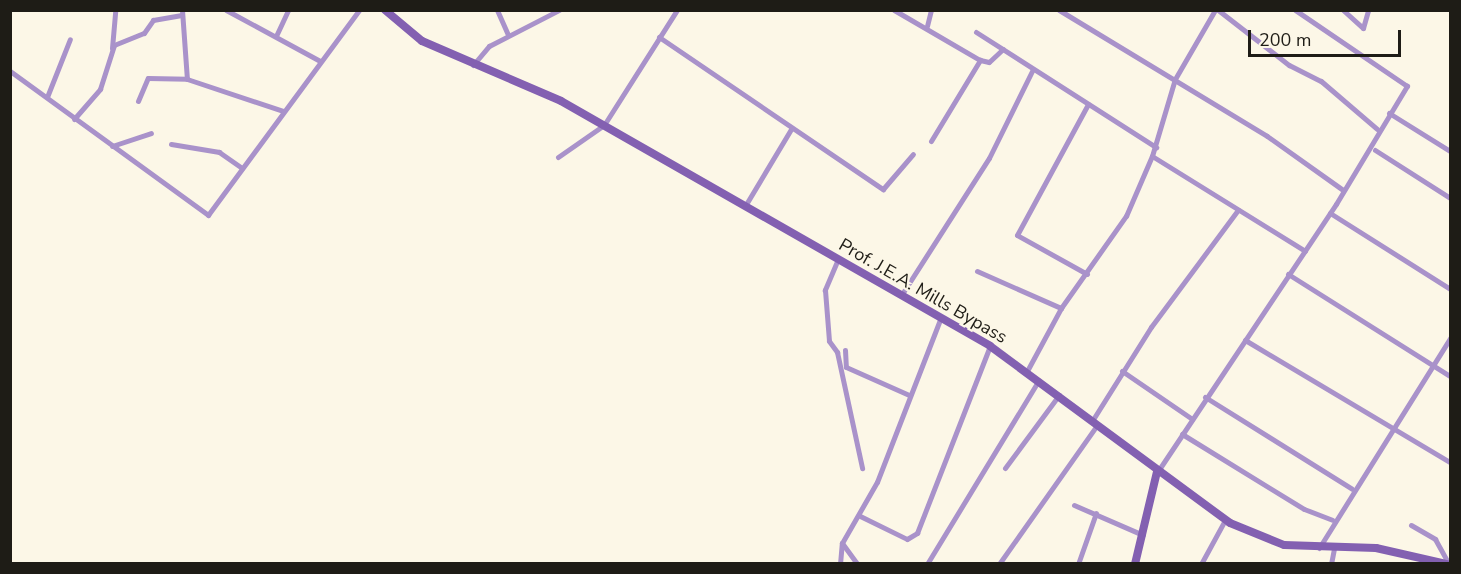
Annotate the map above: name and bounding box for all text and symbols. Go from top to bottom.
scale bar [1251,18,1404,56]
text: 200 m [1259,28,1311,52]
street label: Prof. J.E.A. Mills Bypass [835,234,1011,348]

